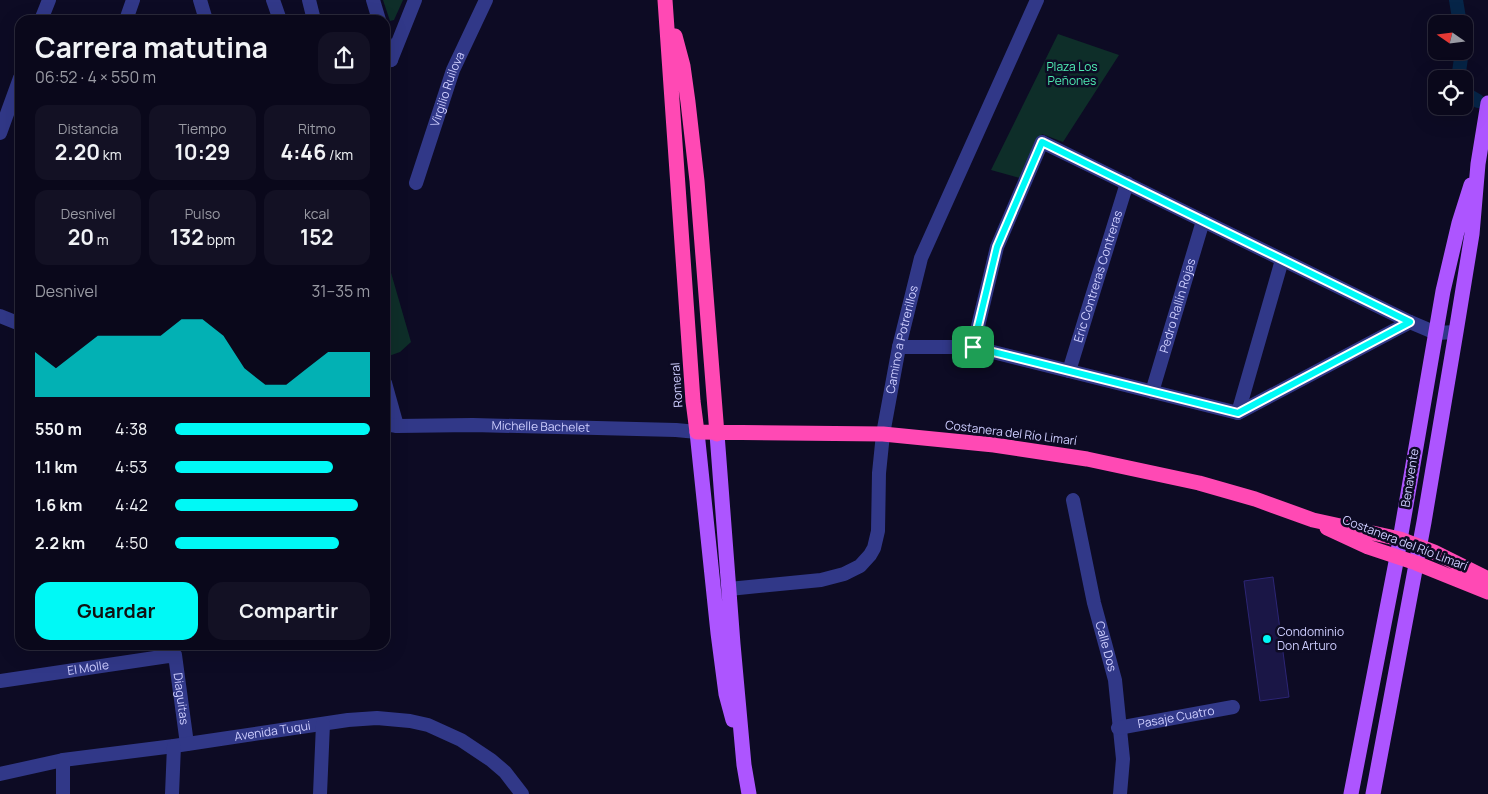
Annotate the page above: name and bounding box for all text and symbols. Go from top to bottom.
north arrow [1428,15,1472,60]
map controls [1428,15,1473,115]
text: Carrera matutina [35,28,268,66]
button: share [318,32,370,84]
street label: Virgilio Ruilova [426,49,469,129]
park label: Plaza Los Peñones [1046,58,1098,89]
text: 06:52 · 4 × 550 m [35,66,156,88]
button: locate [1428,70,1473,115]
text: Distancia [58,119,118,138]
text: Tiempo [178,119,227,138]
text: Ritmo [298,119,336,138]
text: 2.20 [55,138,100,166]
text: 10:29 [175,138,230,166]
text: 4:46 [280,138,326,166]
text: km [100,145,122,164]
text: /km [326,145,353,164]
text: Desnivel [61,204,116,223]
text: Pulso [185,204,220,223]
text: kcal [304,204,330,223]
street label: Eric Contreras Contreras [1069,208,1126,344]
text: 20 [68,223,94,251]
text: 132 [170,223,204,251]
text: 152 [300,223,334,251]
text: m [94,230,109,249]
text: bpm [204,230,235,249]
street label: Pedro Rallín Rojas [1155,256,1199,355]
text: Desnivel [35,280,98,302]
text: 31–35 m [311,280,370,302]
street label: Camino a Potrerillos [882,284,922,395]
pin [952,326,994,368]
icon: arrive [959,333,987,361]
street label: Romeral [666,362,687,408]
street label: Michelle Bachelet [492,416,590,436]
street label: Costanera del Río Limarí [944,416,1078,449]
text: 550 m [35,418,82,440]
text: 4:38 [115,418,147,440]
street label: Benavente [1396,447,1423,508]
text: 1.1 km [35,456,78,478]
text: 4:53 [115,456,147,478]
text: 1.6 km [35,494,82,516]
text: 4:42 [115,494,148,516]
street label: Costanera del Río Limarí [1340,511,1470,574]
text: 2.2 km [35,532,85,554]
text: 4:50 [115,532,148,554]
button: Guardar [35,582,198,640]
button: Compartir [208,582,370,640]
street label: Calle Dos [1091,619,1121,673]
place label: Condominio Don Arturo [1277,623,1344,654]
marker: Condominio Don Arturo [1261,633,1273,645]
street label: El Molle [66,656,110,679]
street label: Diaguitas [169,672,193,726]
street label: Pasaje Cuatro [1136,702,1216,732]
street label: Avenida Tuqui [233,717,312,745]

